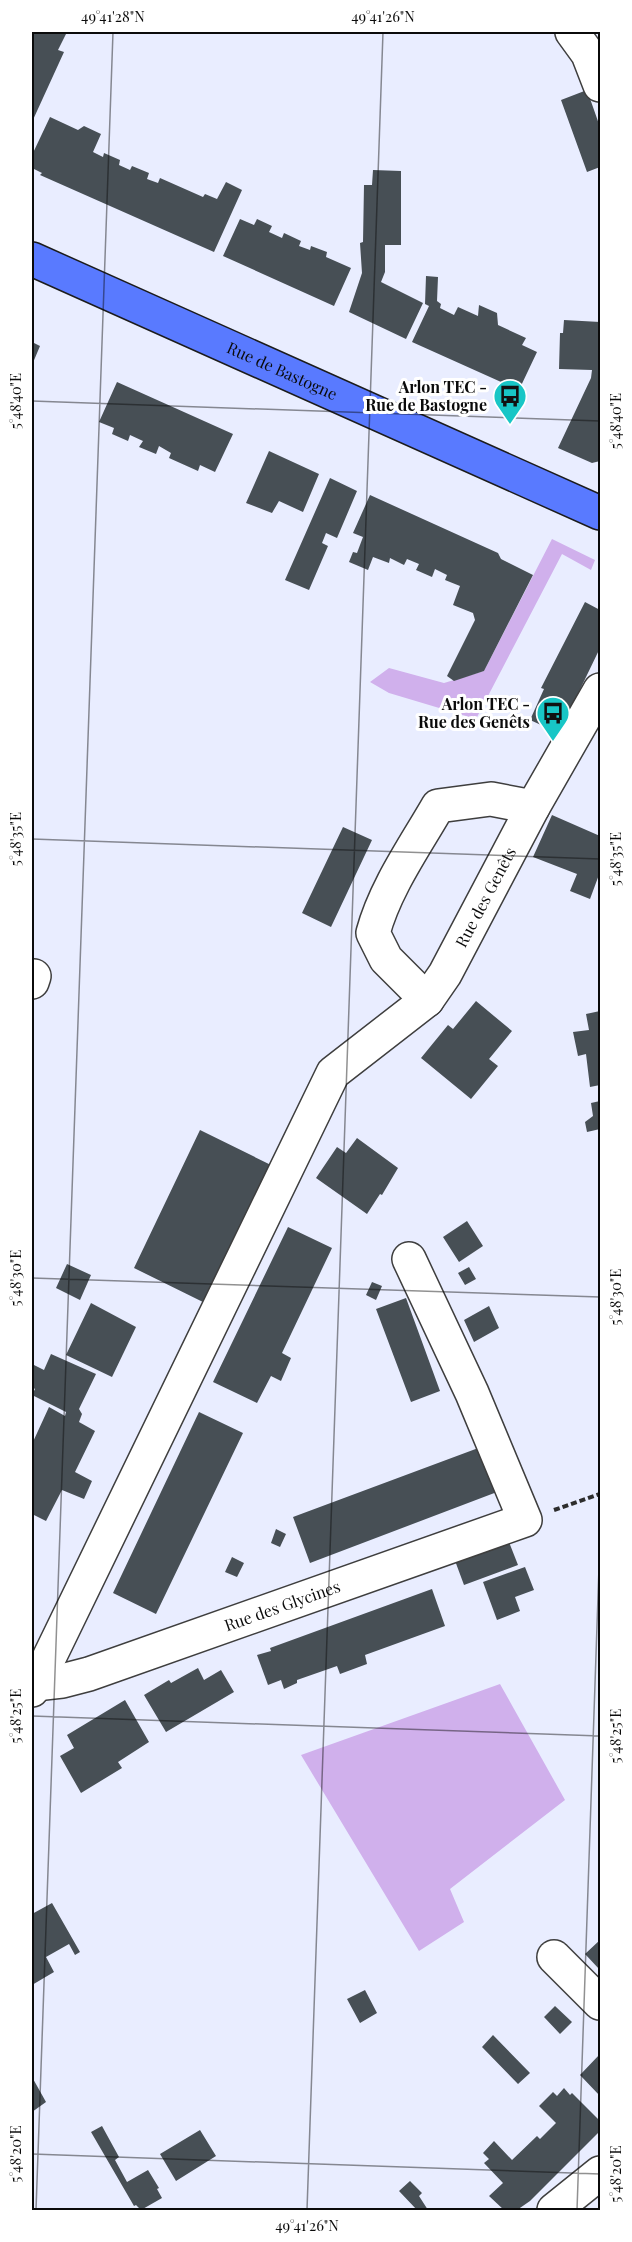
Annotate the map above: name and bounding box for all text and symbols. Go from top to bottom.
text: 49°41'28"N [81,6,145,26]
text: 49°41'26"N [351,6,415,26]
street label: Rue de Bastogne [224,337,341,404]
text: 5°48'40"E [5,373,25,429]
place label: Arlon TEC - Rue de Bastogne [365,376,487,415]
bus stop icon: Arlon TEC - Rue de Bastogne [492,378,528,425]
text: 5°48'40"E [605,393,625,449]
place label: Arlon TEC - Rue des Genêts [418,693,530,732]
bus stop icon: Arlon TEC - Rue des Genêts [535,695,571,742]
text: 5°48'35"E [5,812,25,866]
text: 5°48'35"E [605,832,625,886]
street label: Rue des Genêts [450,843,520,951]
text: 5°48'30"E [5,1250,25,1306]
text: 5°48'30"E [605,1269,625,1325]
street label: Rue des Glycines [221,1575,343,1635]
text: 5°48'25"E [5,1689,25,1743]
text: 5°48'25"E [605,1709,625,1763]
text: 5°48'20"E [5,2125,25,2183]
text: 5°48'20"E [605,2145,625,2203]
text: 49°41'26"N [275,2215,339,2235]

